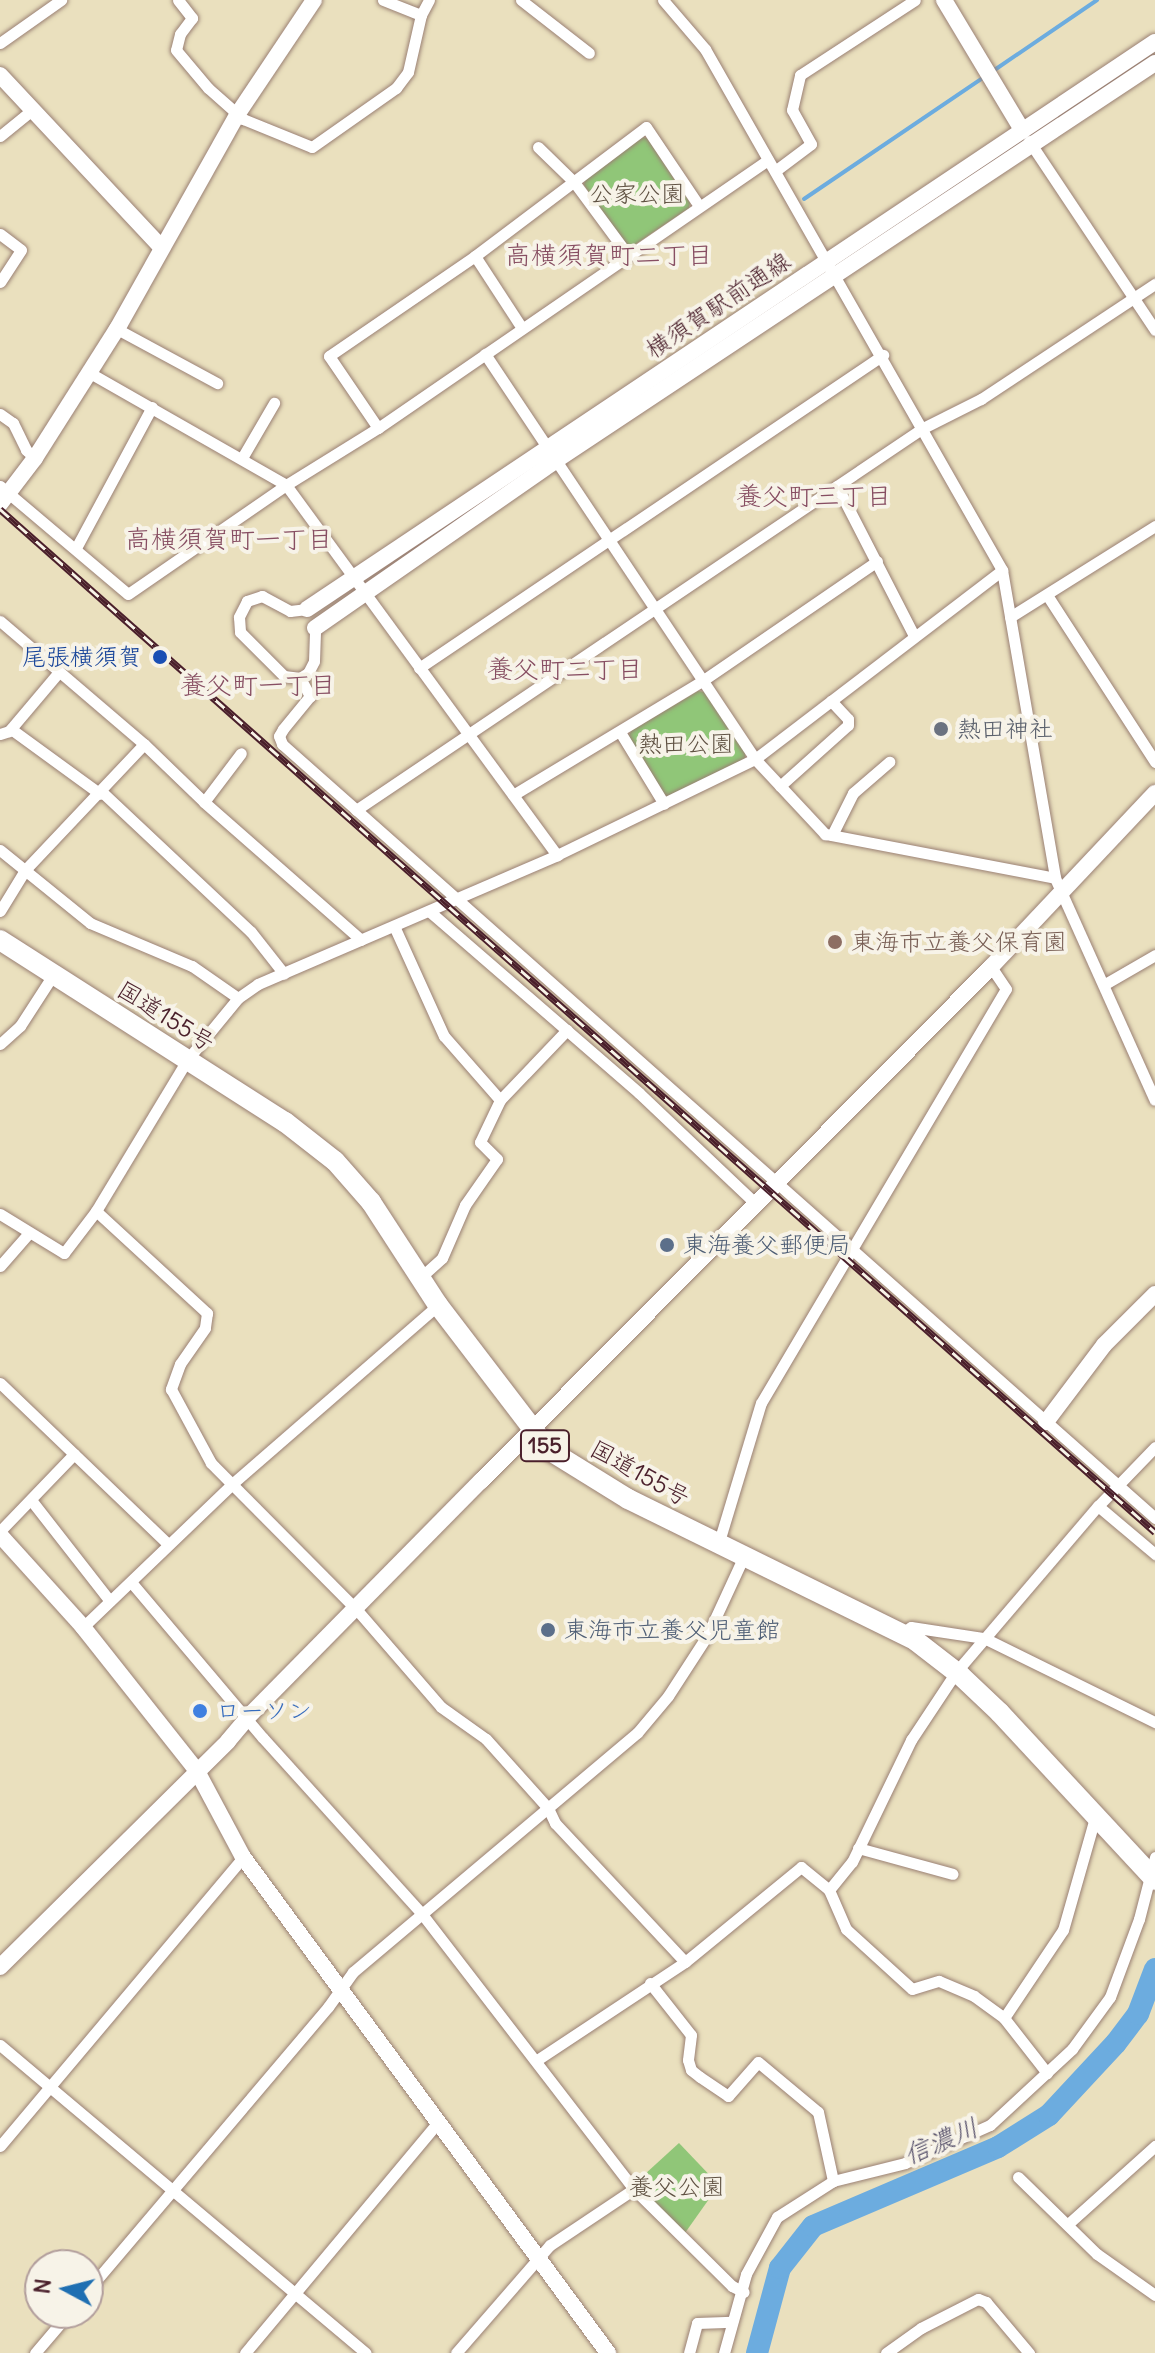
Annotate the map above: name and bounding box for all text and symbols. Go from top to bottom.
park label: 公家公園 [589,180,685,208]
district label: 高横須賀町二丁目 [505,239,713,271]
street label: 横須賀駅前通線 [640,246,796,364]
district label: 養父町三丁目 [736,480,892,512]
district label: 高横須賀町一丁目 [125,523,333,555]
place label: 尾張横須賀 [22,643,142,671]
marker: 尾張横須賀 [149,646,171,668]
district label: 養父町二丁目 [487,653,643,685]
district label: 養父町一丁目 [180,669,336,701]
place label: 熱田神社 [957,715,1053,743]
marker: 熱田神社 [932,720,950,738]
park label: 熱田公園 [638,730,734,758]
place label: 東海市立養父保育園 [851,928,1067,956]
marker: 東海市立養父保育園 [826,933,844,951]
street label: 国道155号 [112,975,220,1057]
place label: 東海養父郵便局 [683,1231,851,1259]
marker: 東海養父郵便局 [658,1236,676,1254]
road number: 155 [519,1428,571,1464]
street label: 国道155号 [585,1434,695,1512]
place label: 東海市立養父児童館 [564,1616,780,1644]
marker: 東海市立養父児童館 [539,1621,557,1639]
place label: ローソン [216,1697,312,1725]
marker: ローソン [191,1702,209,1720]
water label: 信濃川 [899,2111,983,2171]
park label: 養父公園 [629,2173,725,2201]
north arrow [24,2249,104,2329]
text: N [27,2277,57,2296]

